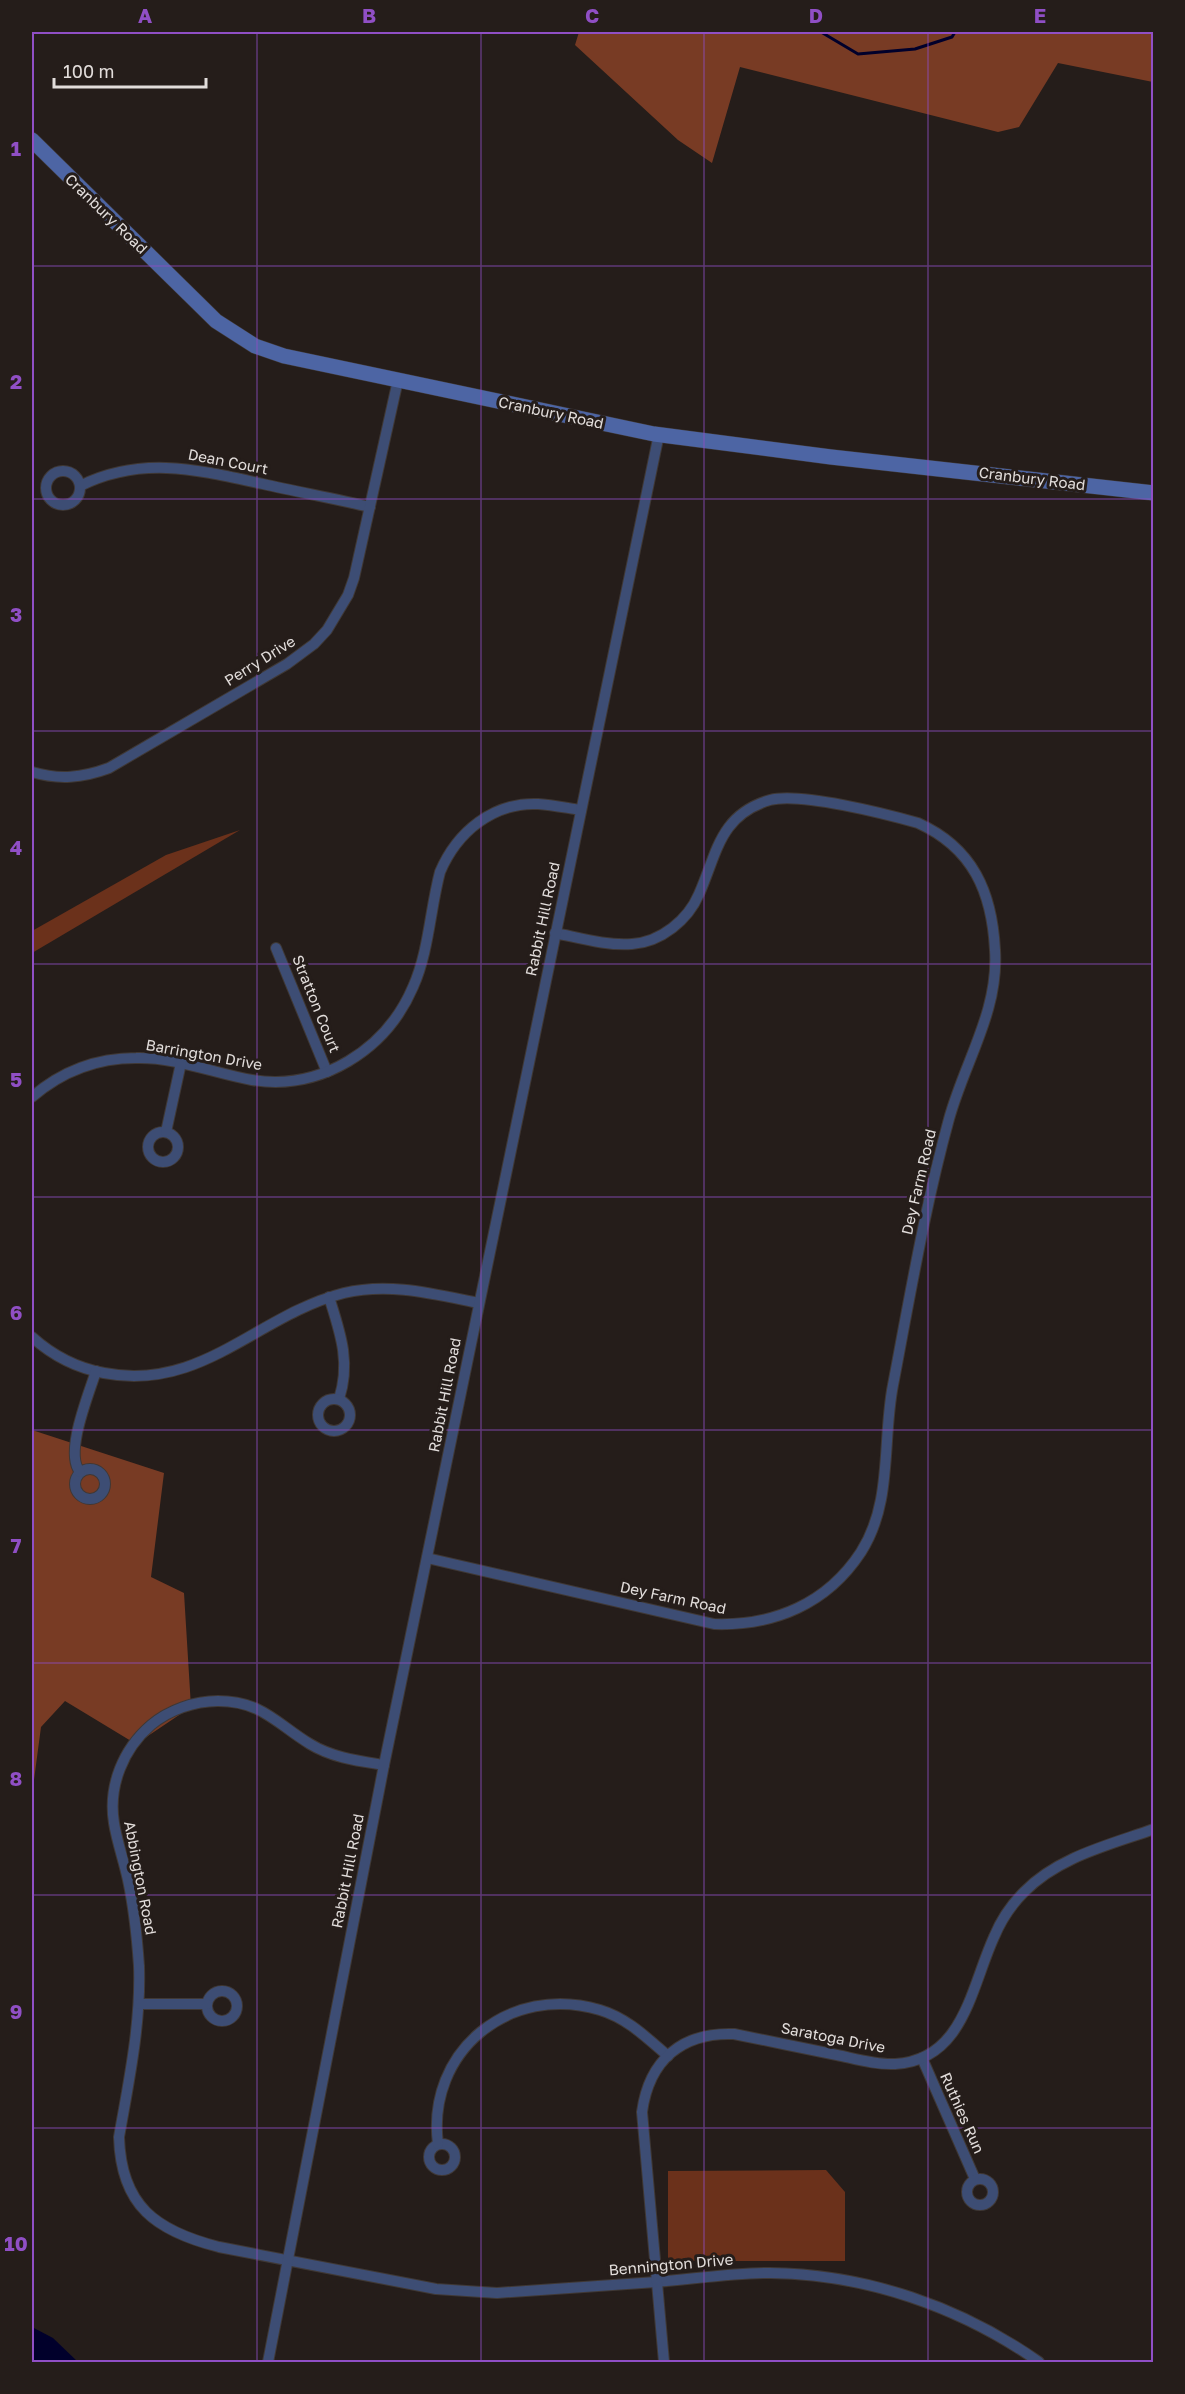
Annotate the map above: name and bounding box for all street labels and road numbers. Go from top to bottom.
street label: Cranbury Road [62,170,151,257]
street label: Cranbury Road [497,392,605,432]
street label: Dean Court [187,444,270,478]
street label: Cranbury Road [978,463,1086,493]
street label: Perry Drive [221,631,298,689]
street label: Rabbit Hill Road [521,860,563,978]
street label: Stratton Court [289,952,345,1055]
street label: Barrington Drive [145,1035,264,1073]
street label: Dey Farm Road [897,1127,939,1236]
street label: Rabbit Hill Road [424,1336,464,1454]
street label: Dey Farm Road [619,1577,728,1617]
street label: Rabbit Hill Road [327,1812,367,1930]
street label: Abbington Road [121,1819,161,1936]
street label: Saratoga Drive [780,2018,887,2056]
street label: Ruthies Run [937,2069,989,2156]
street label: Bennington Drive [608,2250,734,2278]

